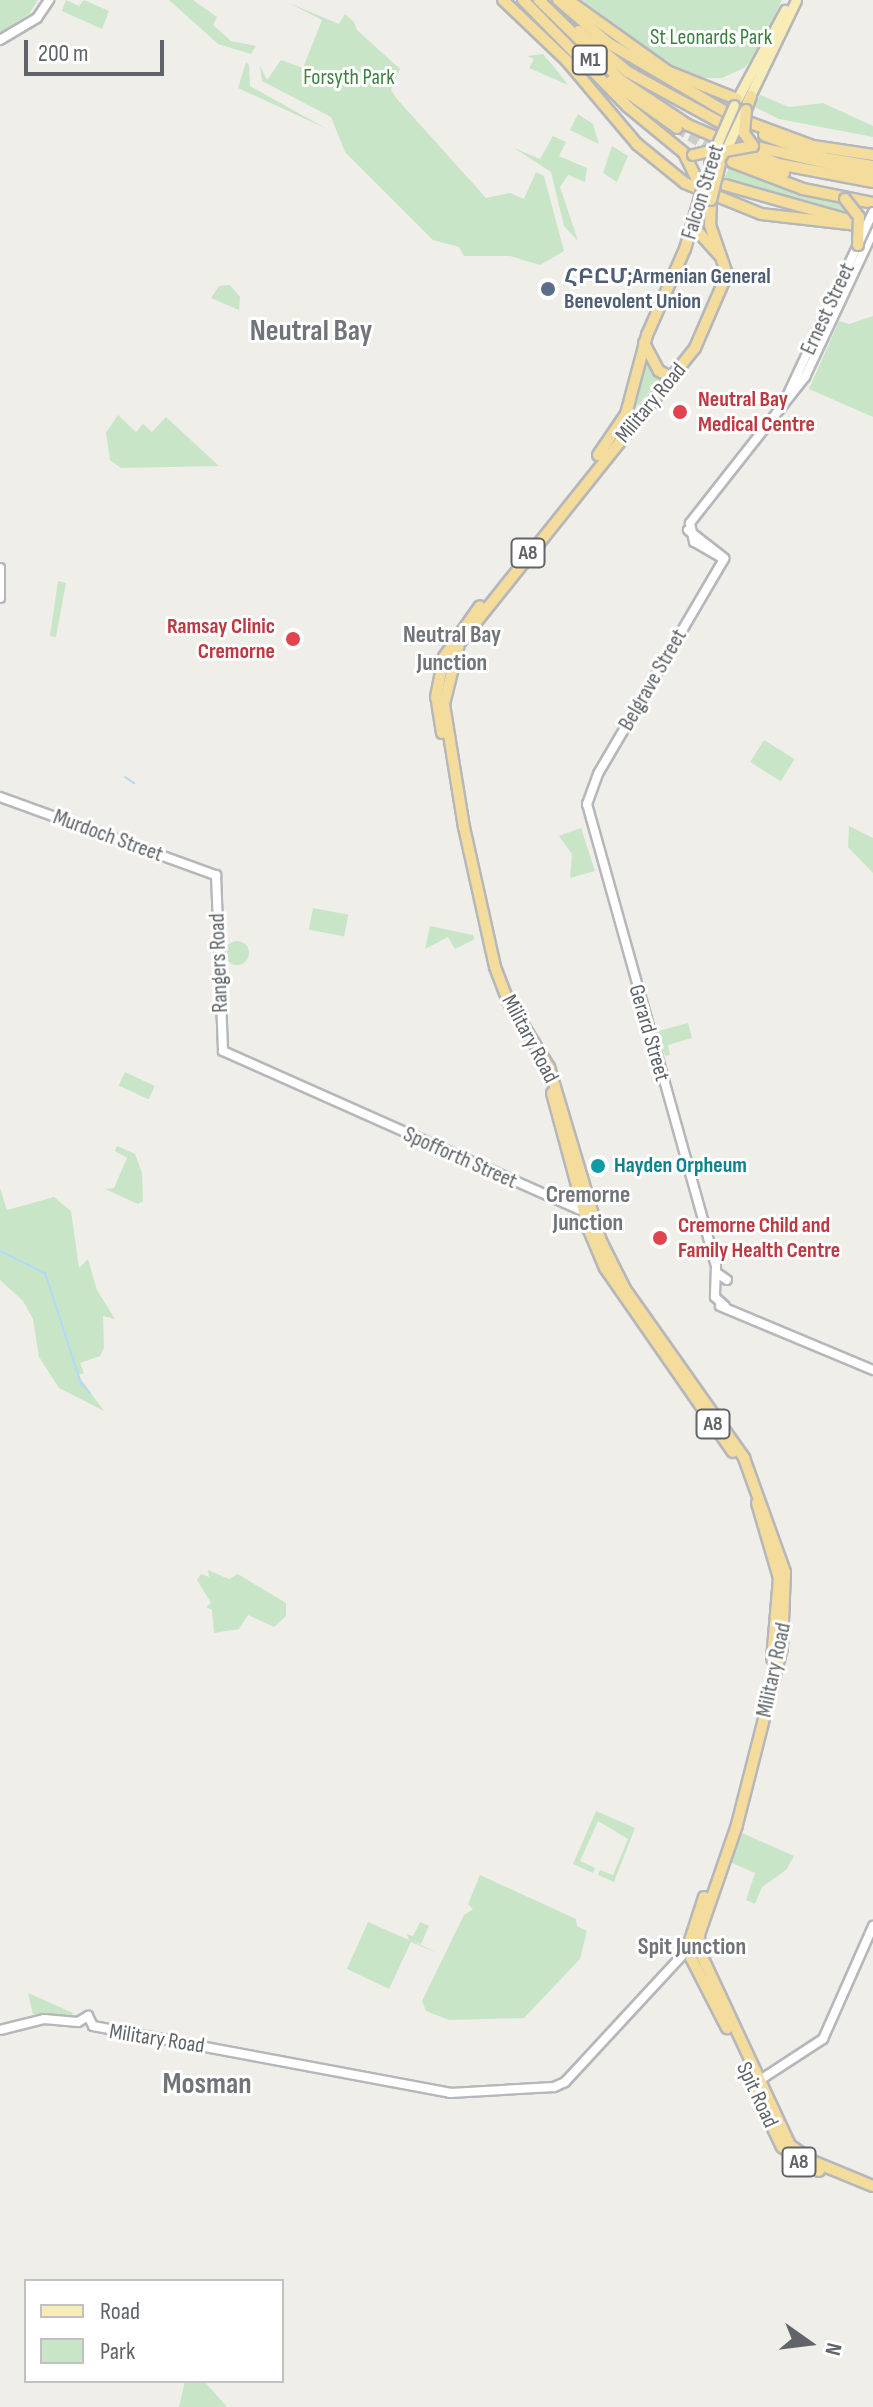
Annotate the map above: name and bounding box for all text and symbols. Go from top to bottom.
scale bar [28,24,168,74]
park label: St Leonards Park [650,25,772,51]
text: 200 m [38,39,89,68]
road number: M1 [570,44,610,76]
park label: Forsyth Park [303,65,395,91]
street label: Falcon Street [676,141,730,243]
street label: Ernest Street [795,259,861,359]
place label: ՀԲԸՄ;Armenian General Benevolent Union [564,263,771,314]
marker: ՀԲԸՄ;Armenian General Benevolent Union [539,280,557,298]
district label: Neutral Bay [250,313,372,349]
street label: Military Road [610,358,692,448]
place label: Neutral Bay Medical Centre [698,386,815,438]
marker: Neutral Bay Medical Centre [669,401,691,423]
road number: A8 [510,537,546,569]
place label: Ramsay Clinic Cremorne [167,613,275,664]
district label: Neutral Bay Junction [403,621,501,677]
street label: Belgrave Street [613,625,693,735]
marker: Ramsay Clinic Cremorne [282,628,304,650]
street label: Murdoch Street [50,804,166,868]
street label: Rangers Road [204,913,234,1013]
street label: Gerard Street [623,982,675,1084]
street label: Military Road [496,990,564,1088]
street label: Spofforth Street [399,1121,521,1195]
place label: Hayden Orpheum [614,1153,747,1179]
marker: Hayden Orpheum [589,1157,607,1175]
district label: Cremorne Junction [546,1181,630,1237]
place label: Cremorne Child and Family Health Centre [678,1212,840,1264]
marker: Cremorne Child and Family Health Centre [649,1227,671,1249]
road number: A8 [695,1408,731,1440]
street label: Military Road [751,1620,797,1720]
district label: Spit Junction [638,1933,746,1961]
street label: Military Road [108,2018,206,2060]
street label: Spit Road [730,2058,784,2132]
district label: Mosman [162,2066,252,2102]
road number: A8 [781,2146,817,2178]
legend [24,2279,284,2383]
text: Road [100,2297,140,2326]
north arrow [769,2303,849,2383]
text: Park [100,2337,135,2366]
text: N [818,2340,847,2358]

